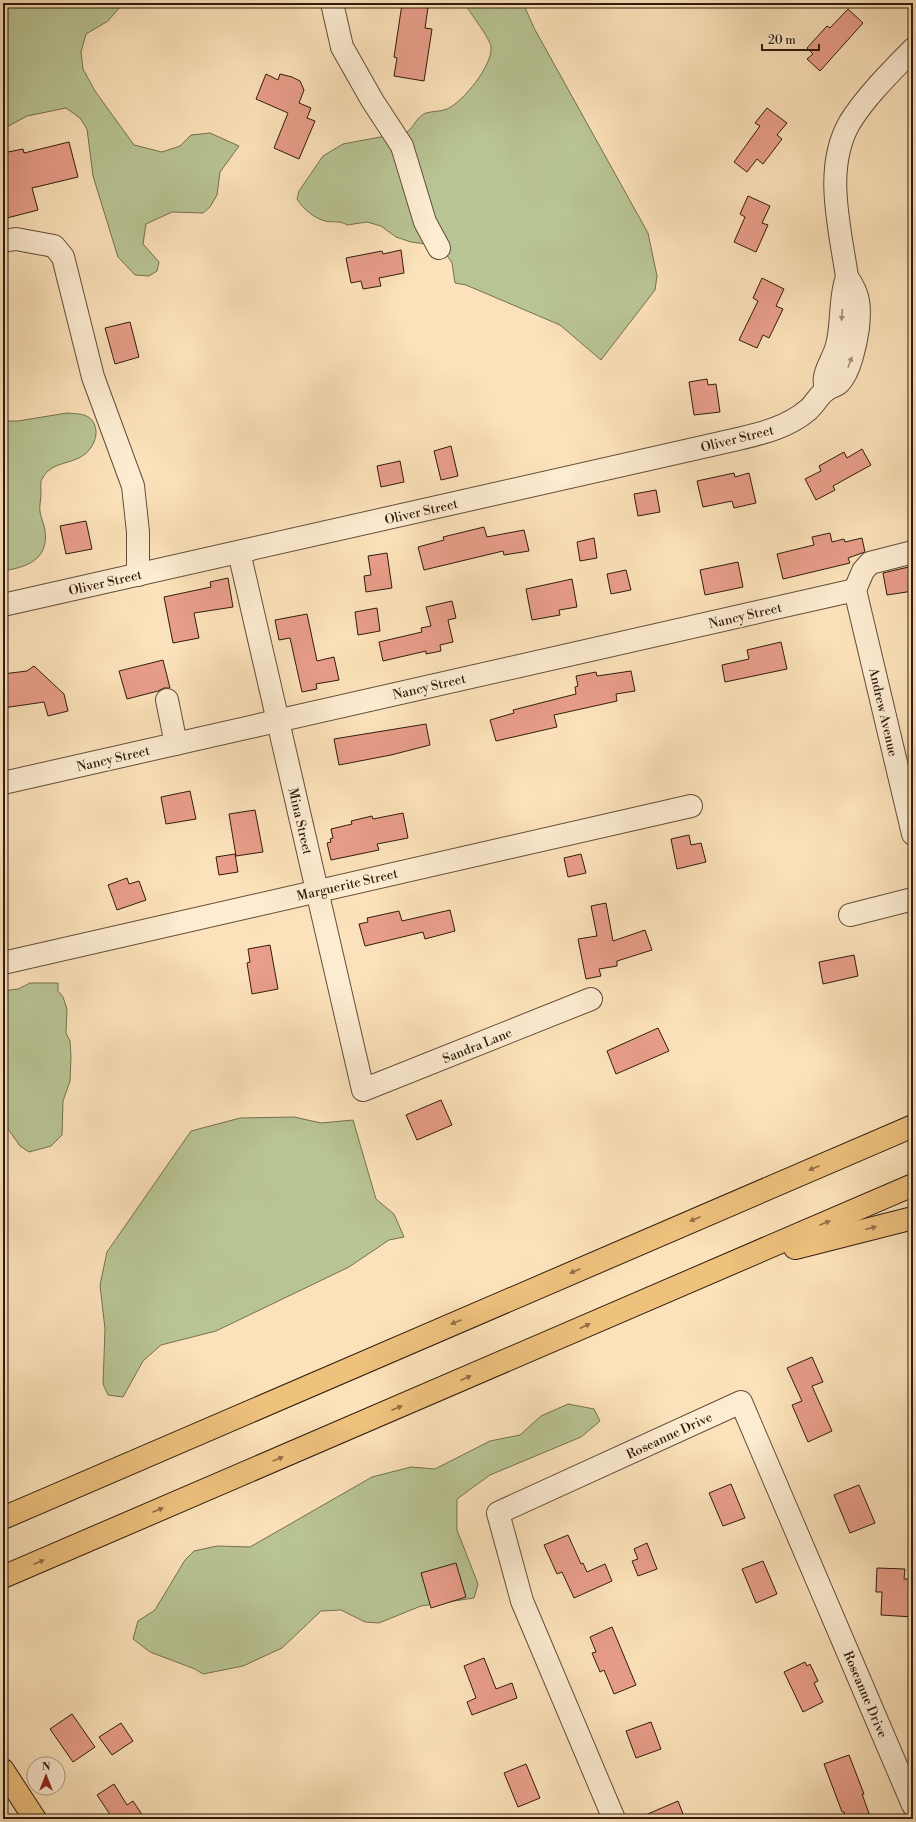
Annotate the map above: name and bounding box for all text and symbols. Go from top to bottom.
scale bar [762,26,819,52]
text: 20 m [768,33,796,48]
one-way arrow [838,309,845,321]
one-way arrow [847,356,853,368]
street label: Oliver Street [699,422,776,456]
street label: Oliver Street [383,496,460,528]
street label: Oliver Street [67,567,144,599]
street label: Nancy Street [707,600,784,632]
street label: Andrew Avenue [865,665,901,759]
street label: Nancy Street [391,671,468,703]
street label: Nancy Street [75,743,152,775]
street label: Mina Street [285,786,316,857]
street label: Marguerite Street [295,865,400,904]
street label: Sandra Lane [440,1025,515,1067]
one-way arrow [808,1165,820,1171]
one-way arrow [689,1216,700,1222]
one-way arrow [819,1220,831,1226]
one-way arrow [865,1225,877,1231]
one-way arrow [569,1268,581,1274]
one-way arrow [449,1320,461,1326]
one-way arrow [580,1323,591,1329]
one-way arrow [461,1375,472,1381]
one-way arrow [392,1405,403,1411]
street label: Roseanne Drive [624,1409,715,1463]
one-way arrow [272,1456,283,1462]
one-way arrow [153,1507,165,1513]
one-way arrow [33,1558,45,1564]
street label: Roseanne Drive [840,1649,891,1741]
north arrow [26,1756,66,1796]
text: N [42,1760,51,1774]

